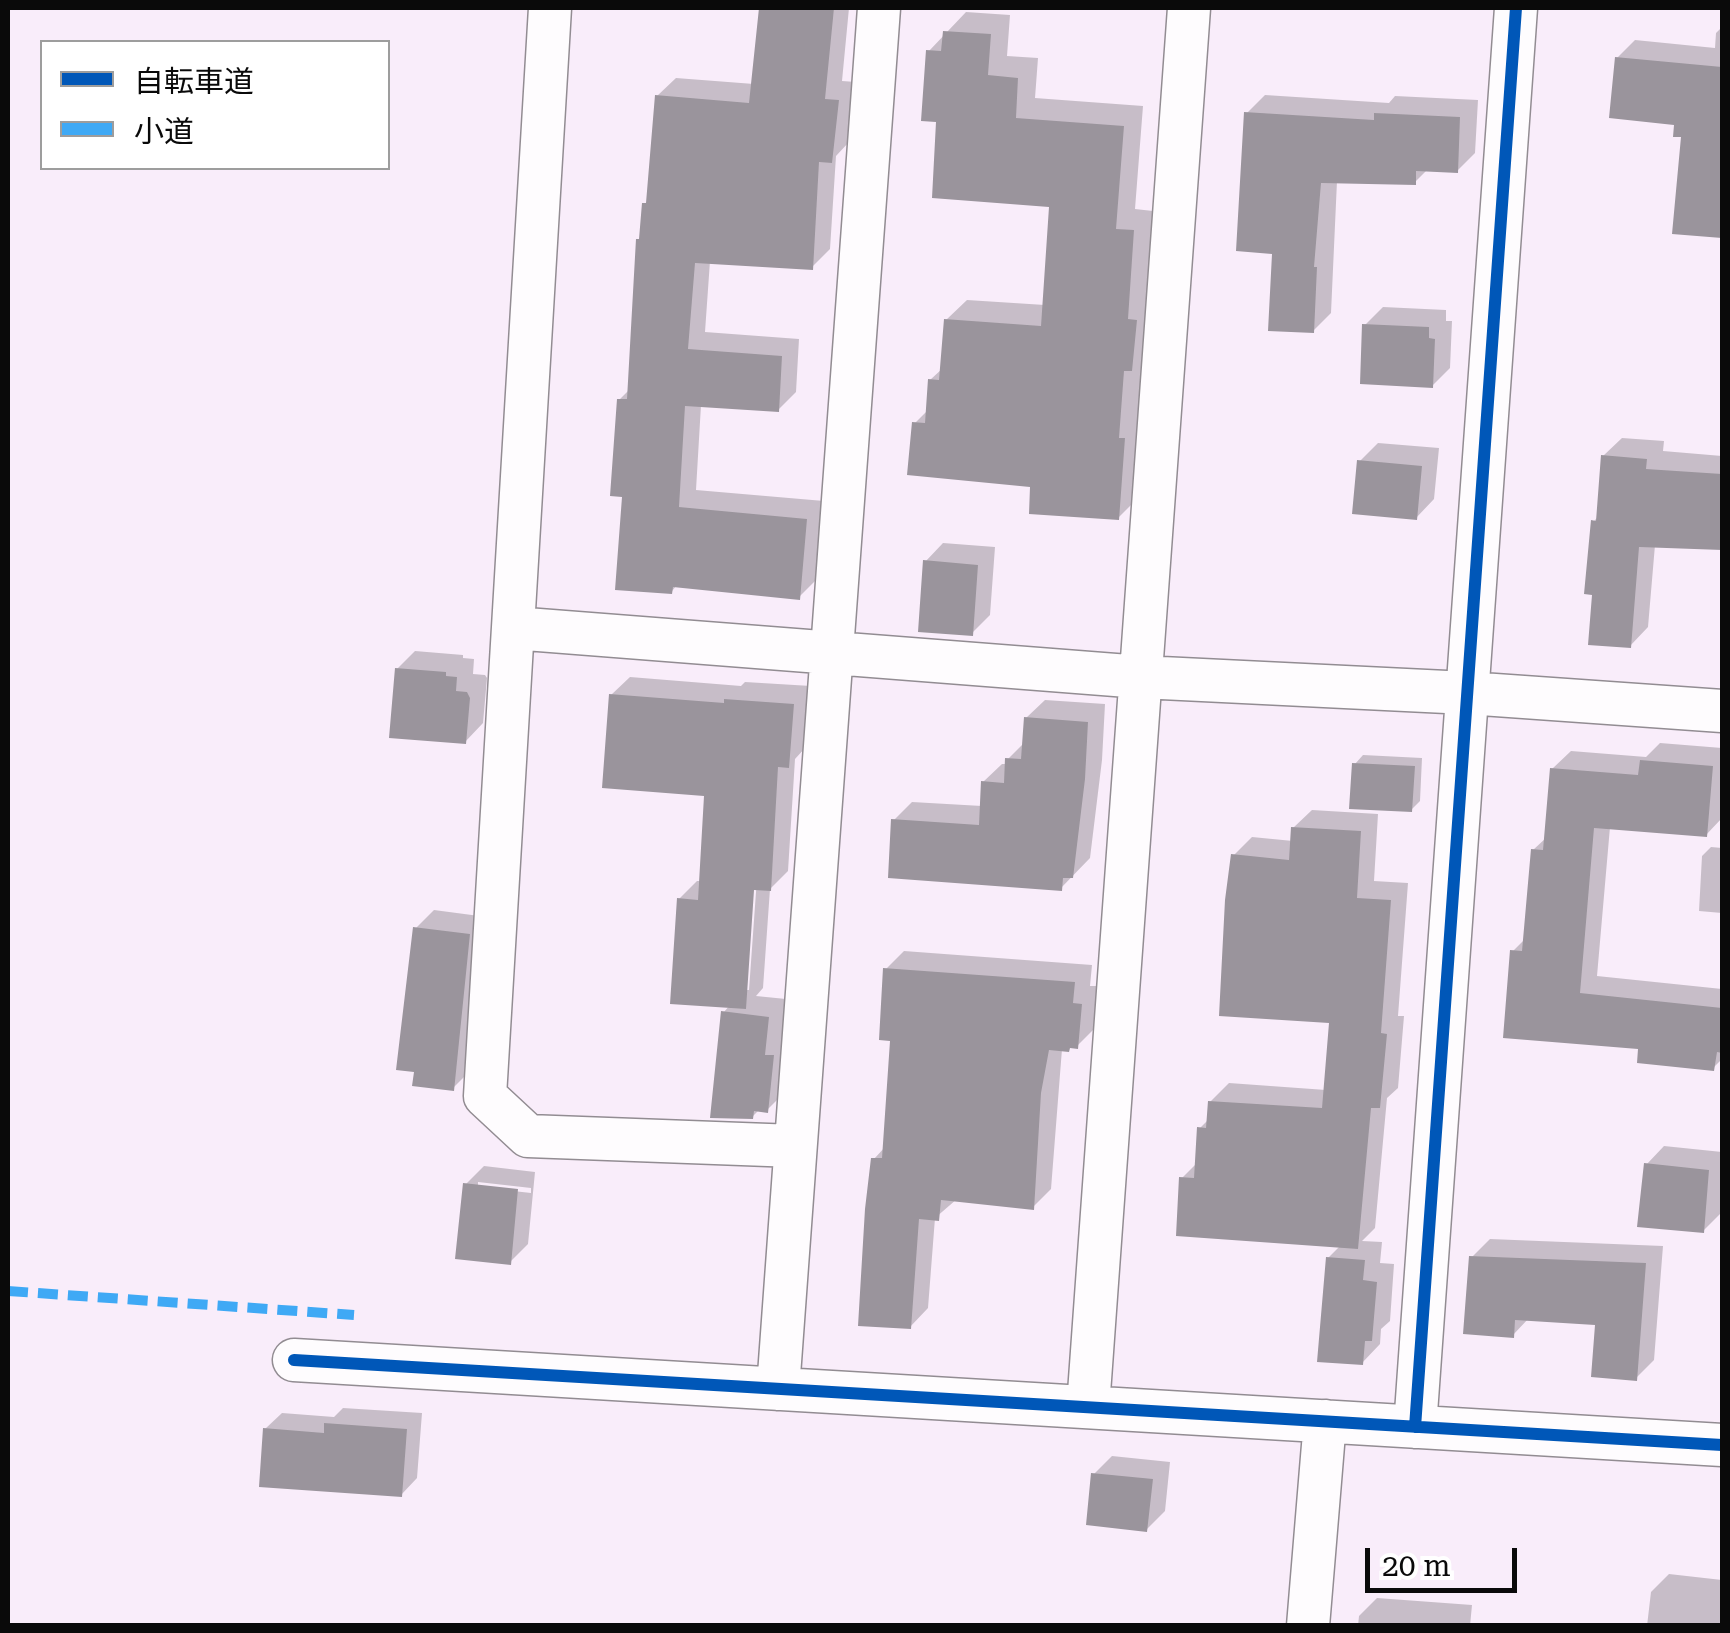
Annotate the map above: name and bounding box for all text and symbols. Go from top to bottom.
legend [40,40,390,170]
text: 自転車道 [134,64,254,99]
text: 小道 [134,114,194,149]
scale bar [1370,1528,1522,1590]
text: 20 m [1382,1548,1451,1583]

